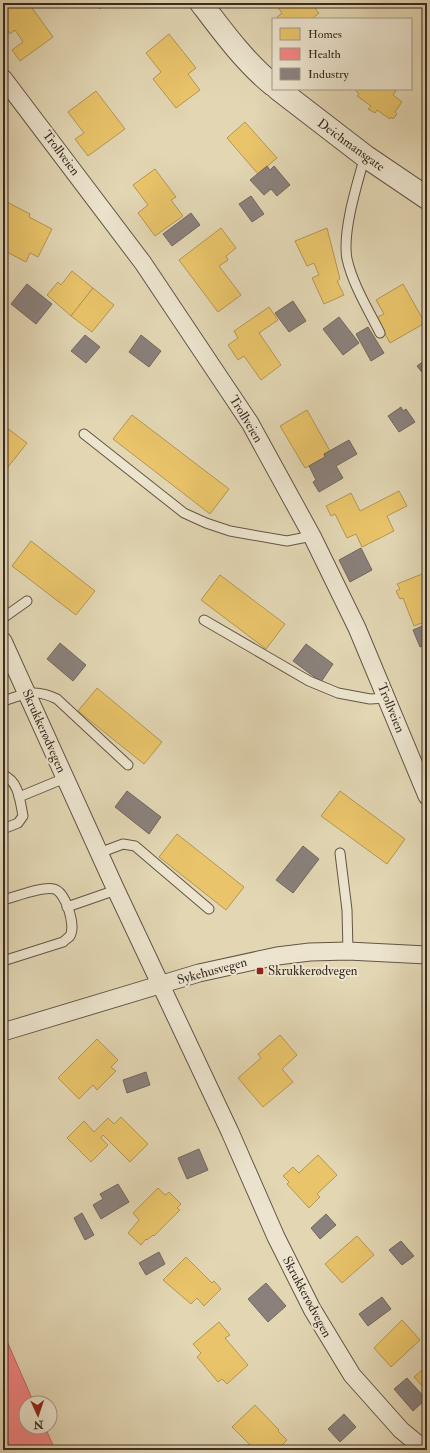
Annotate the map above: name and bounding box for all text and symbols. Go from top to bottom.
legend [272,18,412,90]
text: Homes [308,27,342,42]
text: Health [308,47,342,62]
text: Industry [308,67,350,82]
street label: Deichmansgate [314,115,388,175]
street label: Trollveien [39,127,83,179]
street label: Trollveien [226,392,266,446]
street label: Trollveien [374,681,408,736]
street label: Skrukkerødvegen [18,687,70,775]
street label: Sykehusvegen [175,954,249,989]
place label: Skrukkerødvegen [268,963,358,979]
marker: Skrukkerødvegen [255,966,265,976]
street label: Skrukkerødvegen [279,1254,335,1341]
north arrow [18,1395,58,1435]
text: N [32,1418,45,1431]

